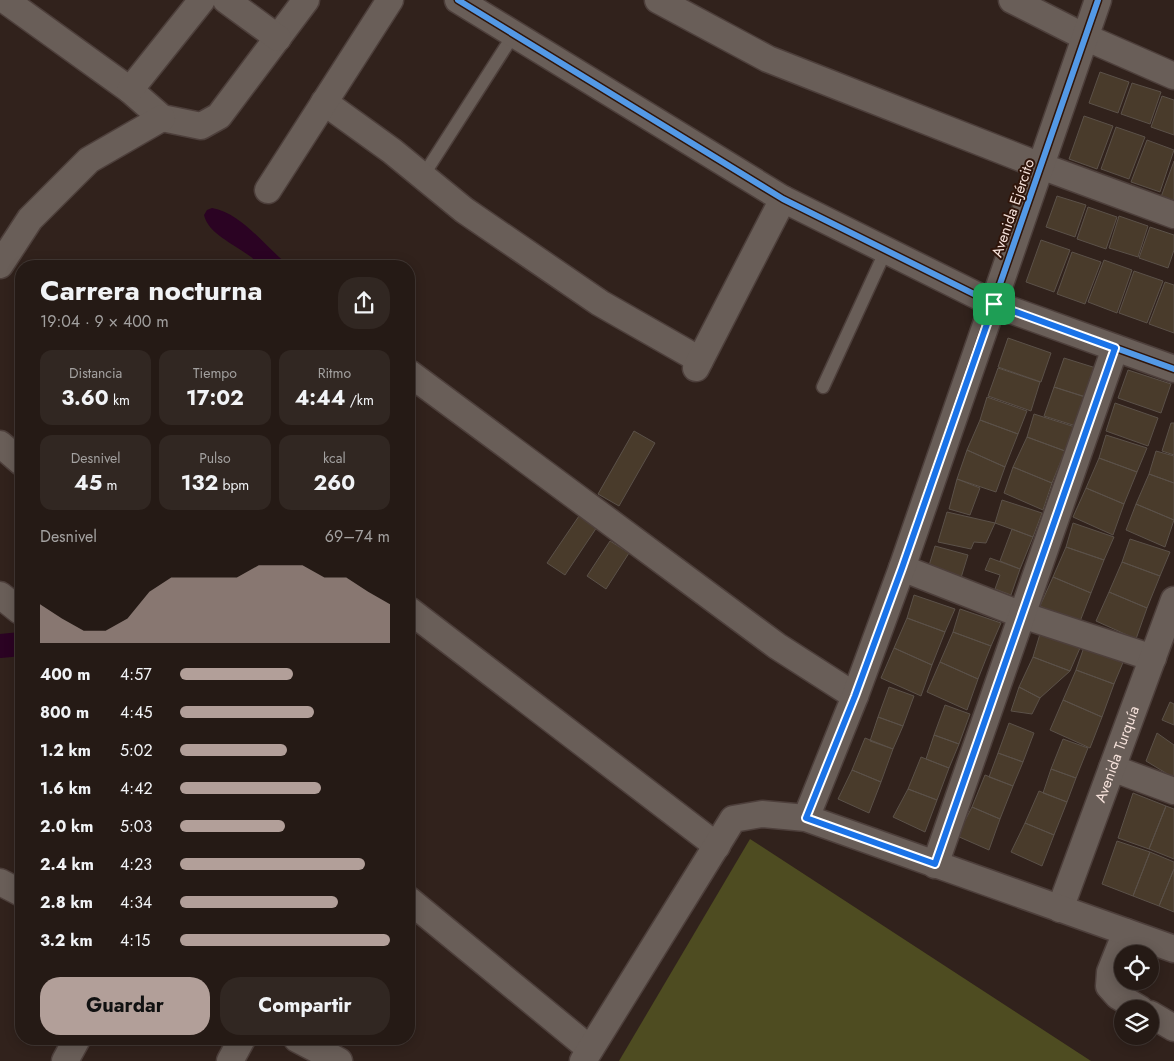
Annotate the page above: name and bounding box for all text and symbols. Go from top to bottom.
street label: Avenida Ejército [986,156,1040,260]
text: Carrera nocturna [40,270,263,311]
button: share [338,277,390,329]
pin [973,283,1015,325]
icon: arrive [980,290,1008,318]
text: 19:04 · 9 × 400 m [40,310,169,333]
text: Distancia [69,363,122,383]
text: Tiempo [193,363,237,383]
text: Ritmo [318,363,351,383]
text: 3.60 [61,383,109,413]
text: 17:02 [186,383,244,413]
text: 4:44 [295,383,345,413]
text: km [109,390,130,410]
text: /km [345,390,374,410]
text: Desnivel [71,448,121,468]
text: Pulso [199,448,231,468]
text: kcal [323,448,346,468]
text: 45 [74,468,102,498]
text: 132 [181,468,218,498]
text: 260 [313,468,355,498]
text: m [102,475,117,495]
text: bpm [218,475,249,495]
text: Desnivel [40,525,97,548]
text: 69–74 m [325,525,390,548]
text: 400 m [40,663,90,686]
text: 4:57 [120,663,152,686]
text: 800 m [40,701,89,724]
text: 4:45 [120,701,152,724]
street label: Avenida Turquía [1089,703,1145,806]
text: 1.2 km [40,739,91,762]
text: 5:02 [120,739,153,762]
text: 1.6 km [40,777,91,800]
text: 4:42 [120,777,153,800]
text: 2.0 km [40,815,93,838]
text: 5:03 [120,815,152,838]
text: 2.4 km [40,853,94,876]
text: 4:23 [120,853,152,876]
text: 2.8 km [40,891,93,914]
text: 4:34 [120,891,152,914]
text: 3.2 km [40,929,93,952]
text: 4:15 [120,929,150,952]
map controls [1114,945,1159,1045]
button: locate [1114,945,1159,990]
button: Guardar [40,977,210,1035]
button: Compartir [220,977,390,1035]
button: layers [1114,1000,1159,1045]

